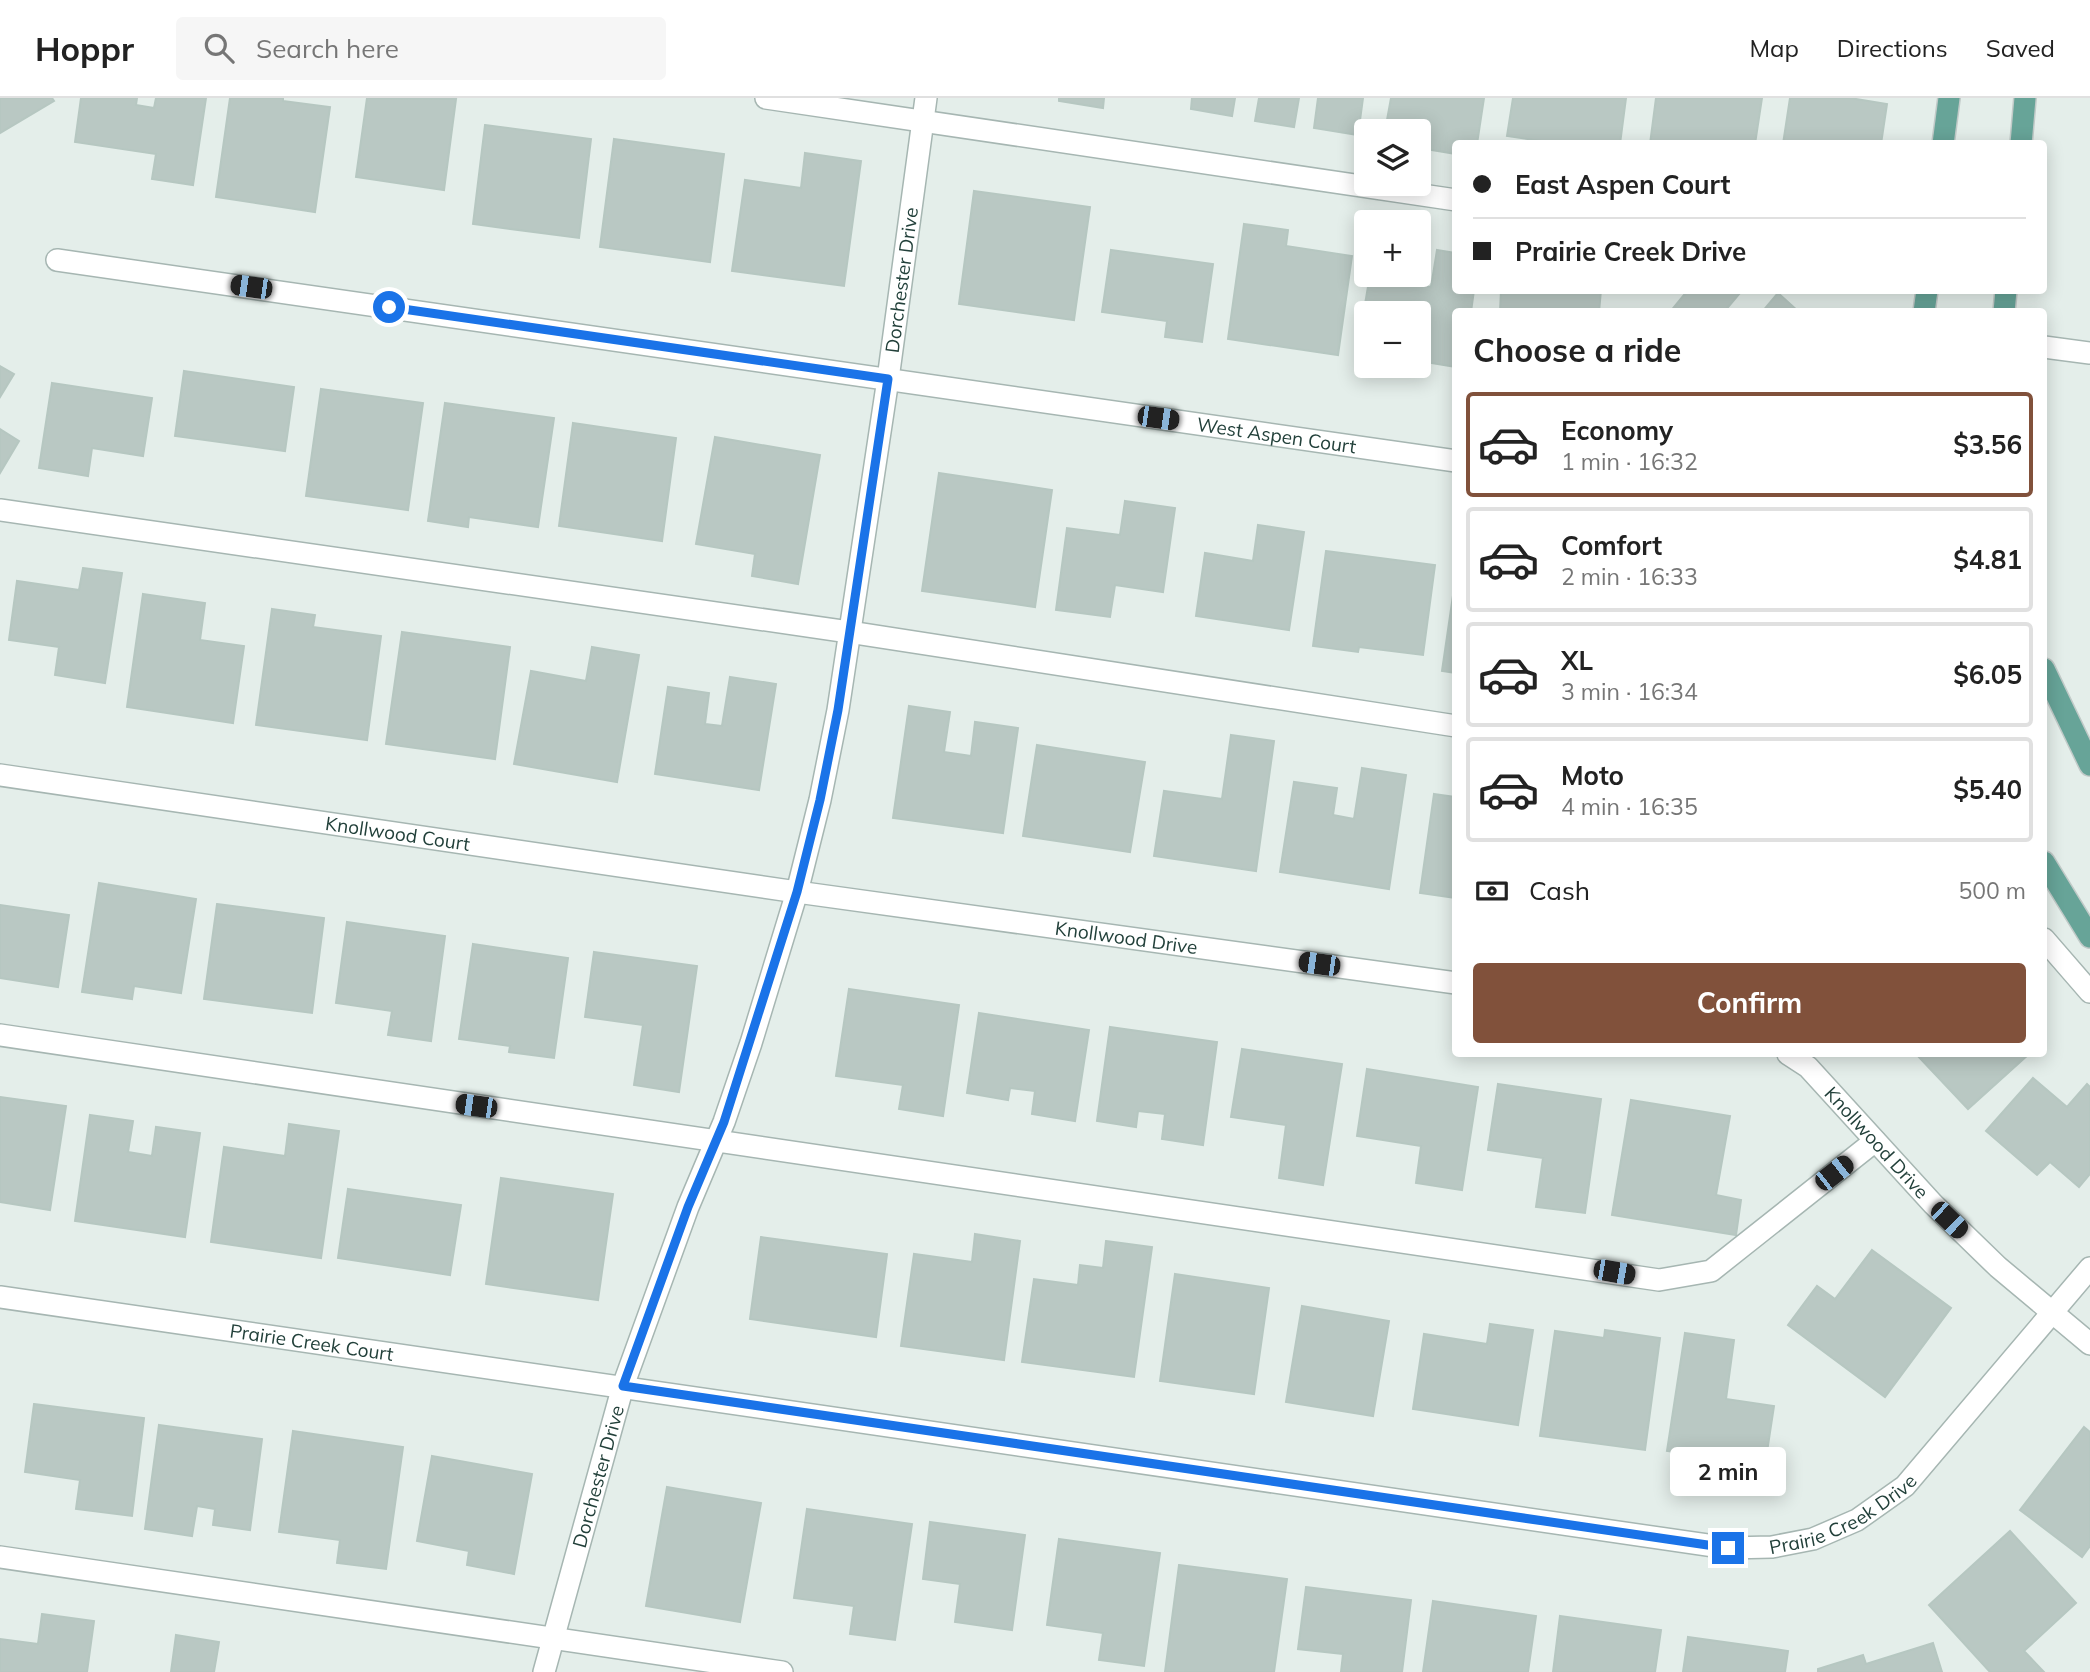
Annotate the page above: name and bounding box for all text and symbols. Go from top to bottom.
search box [176,17,666,80]
text: Hoppr [35,28,134,69]
icon: search [200,29,238,67]
text: Search here [256,32,399,65]
text: Map [1749,33,1799,63]
text: Directions [1837,33,1948,63]
text: Saved [1986,33,2055,63]
map controls [1354,119,1431,378]
button: layers [1354,119,1431,196]
text: East Aspen Court [1515,168,1730,201]
street label: Dorchester Drive [880,206,923,354]
button: + [1354,210,1431,287]
text: Prairie Creek Drive [1515,235,1746,268]
car [229,274,274,300]
route start [373,291,405,323]
button: − [1354,301,1431,378]
text: Choose a ride [1473,330,1681,370]
car [1136,405,1181,431]
street label: West Aspen Court [1195,412,1358,459]
icon: car [1477,413,1540,476]
text: Economy [1561,414,1673,447]
text: $3.56 [1953,428,2022,461]
text: 1 min · 16:32 [1561,447,1698,476]
icon: car [1477,528,1540,591]
text: Comfort [1561,529,1662,562]
text: $4.81 [1953,543,2022,576]
text: 2 min · 16:33 [1561,562,1698,591]
icon: car [1477,643,1540,706]
text: XL [1561,644,1593,677]
text: $6.05 [1953,658,2022,691]
text: 3 min · 16:34 [1561,677,1698,706]
icon: car [1477,758,1540,821]
text: Moto [1561,759,1624,792]
text: $5.40 [1953,773,2022,806]
text: 4 min · 16:35 [1561,792,1698,821]
street label: Knollwood Court [324,811,472,856]
icon: cash [1473,872,1511,910]
text: Cash [1529,874,1590,907]
text: 500 m [1958,876,2026,905]
street label: Knollwood Drive [1054,916,1199,959]
car [1297,951,1342,977]
button: Confirm [1473,963,2026,1043]
street label: Knollwood Drive [1820,1081,1934,1204]
car [454,1093,499,1119]
car [1811,1152,1858,1194]
car [1927,1198,1972,1242]
car [1592,1258,1637,1286]
street label: Prairie Creek Court [228,1319,396,1366]
street label: Dorchester Drive [567,1402,629,1550]
callout: 2 min [1670,1446,1786,1496]
text: 2 min [1698,1457,1758,1486]
street label: Prairie Creek Drive [1767,1469,1922,1559]
route end [1712,1532,1744,1564]

